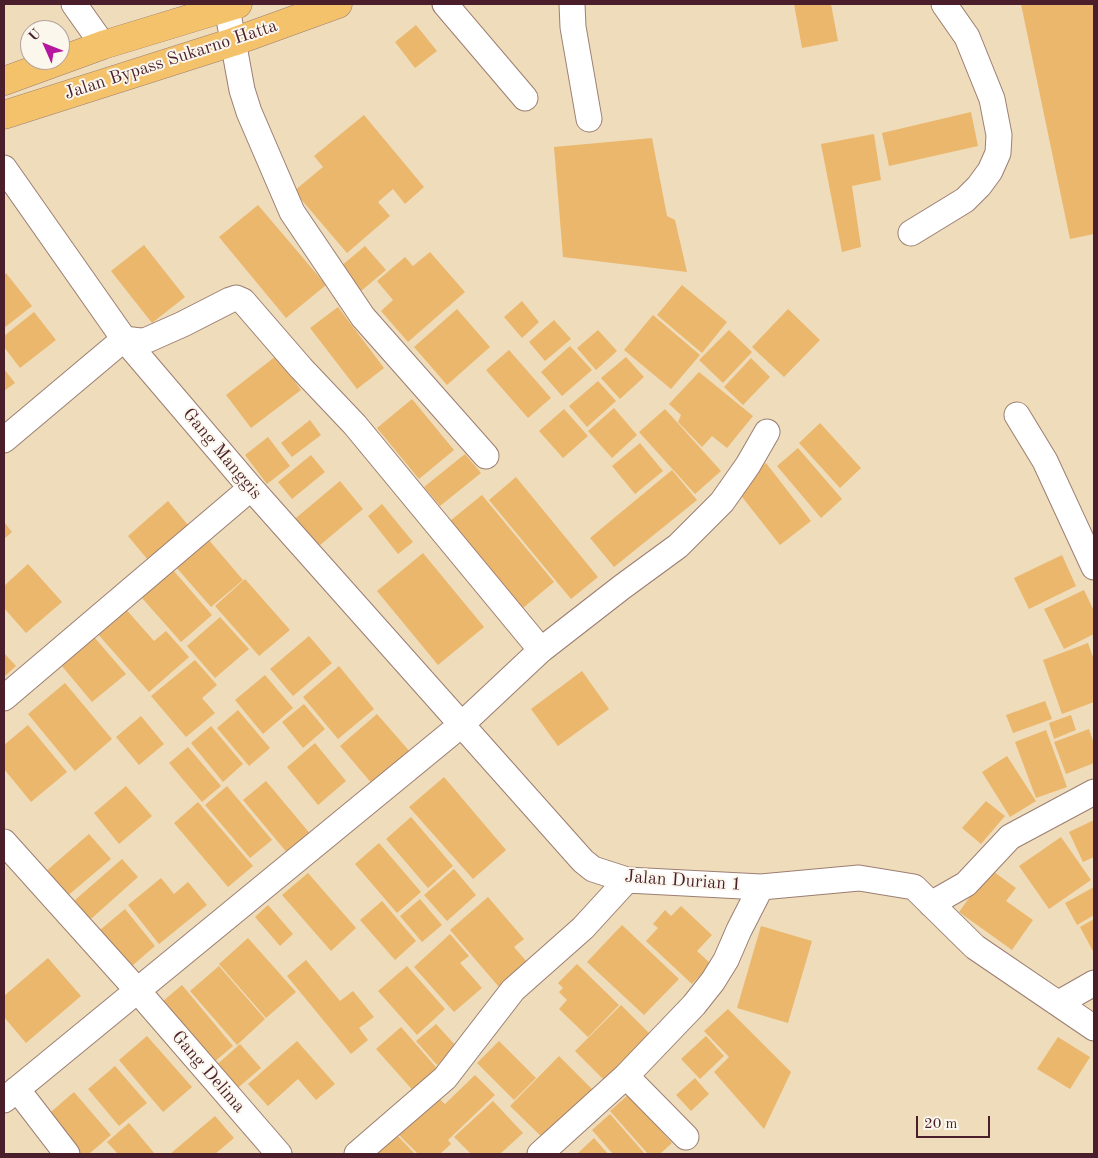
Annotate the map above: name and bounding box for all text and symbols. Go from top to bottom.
street label: Jalan Bypass Sukarno Hatta [62,15,280,105]
north arrow [20,20,70,70]
text: U [26,26,44,44]
street label: Gang Manggis [178,404,266,504]
street label: Jalan Durian 1 [624,866,742,896]
street label: Gang Delima [167,1027,249,1117]
scale bar [918,1106,992,1138]
text: 20 m [924,1117,958,1132]

